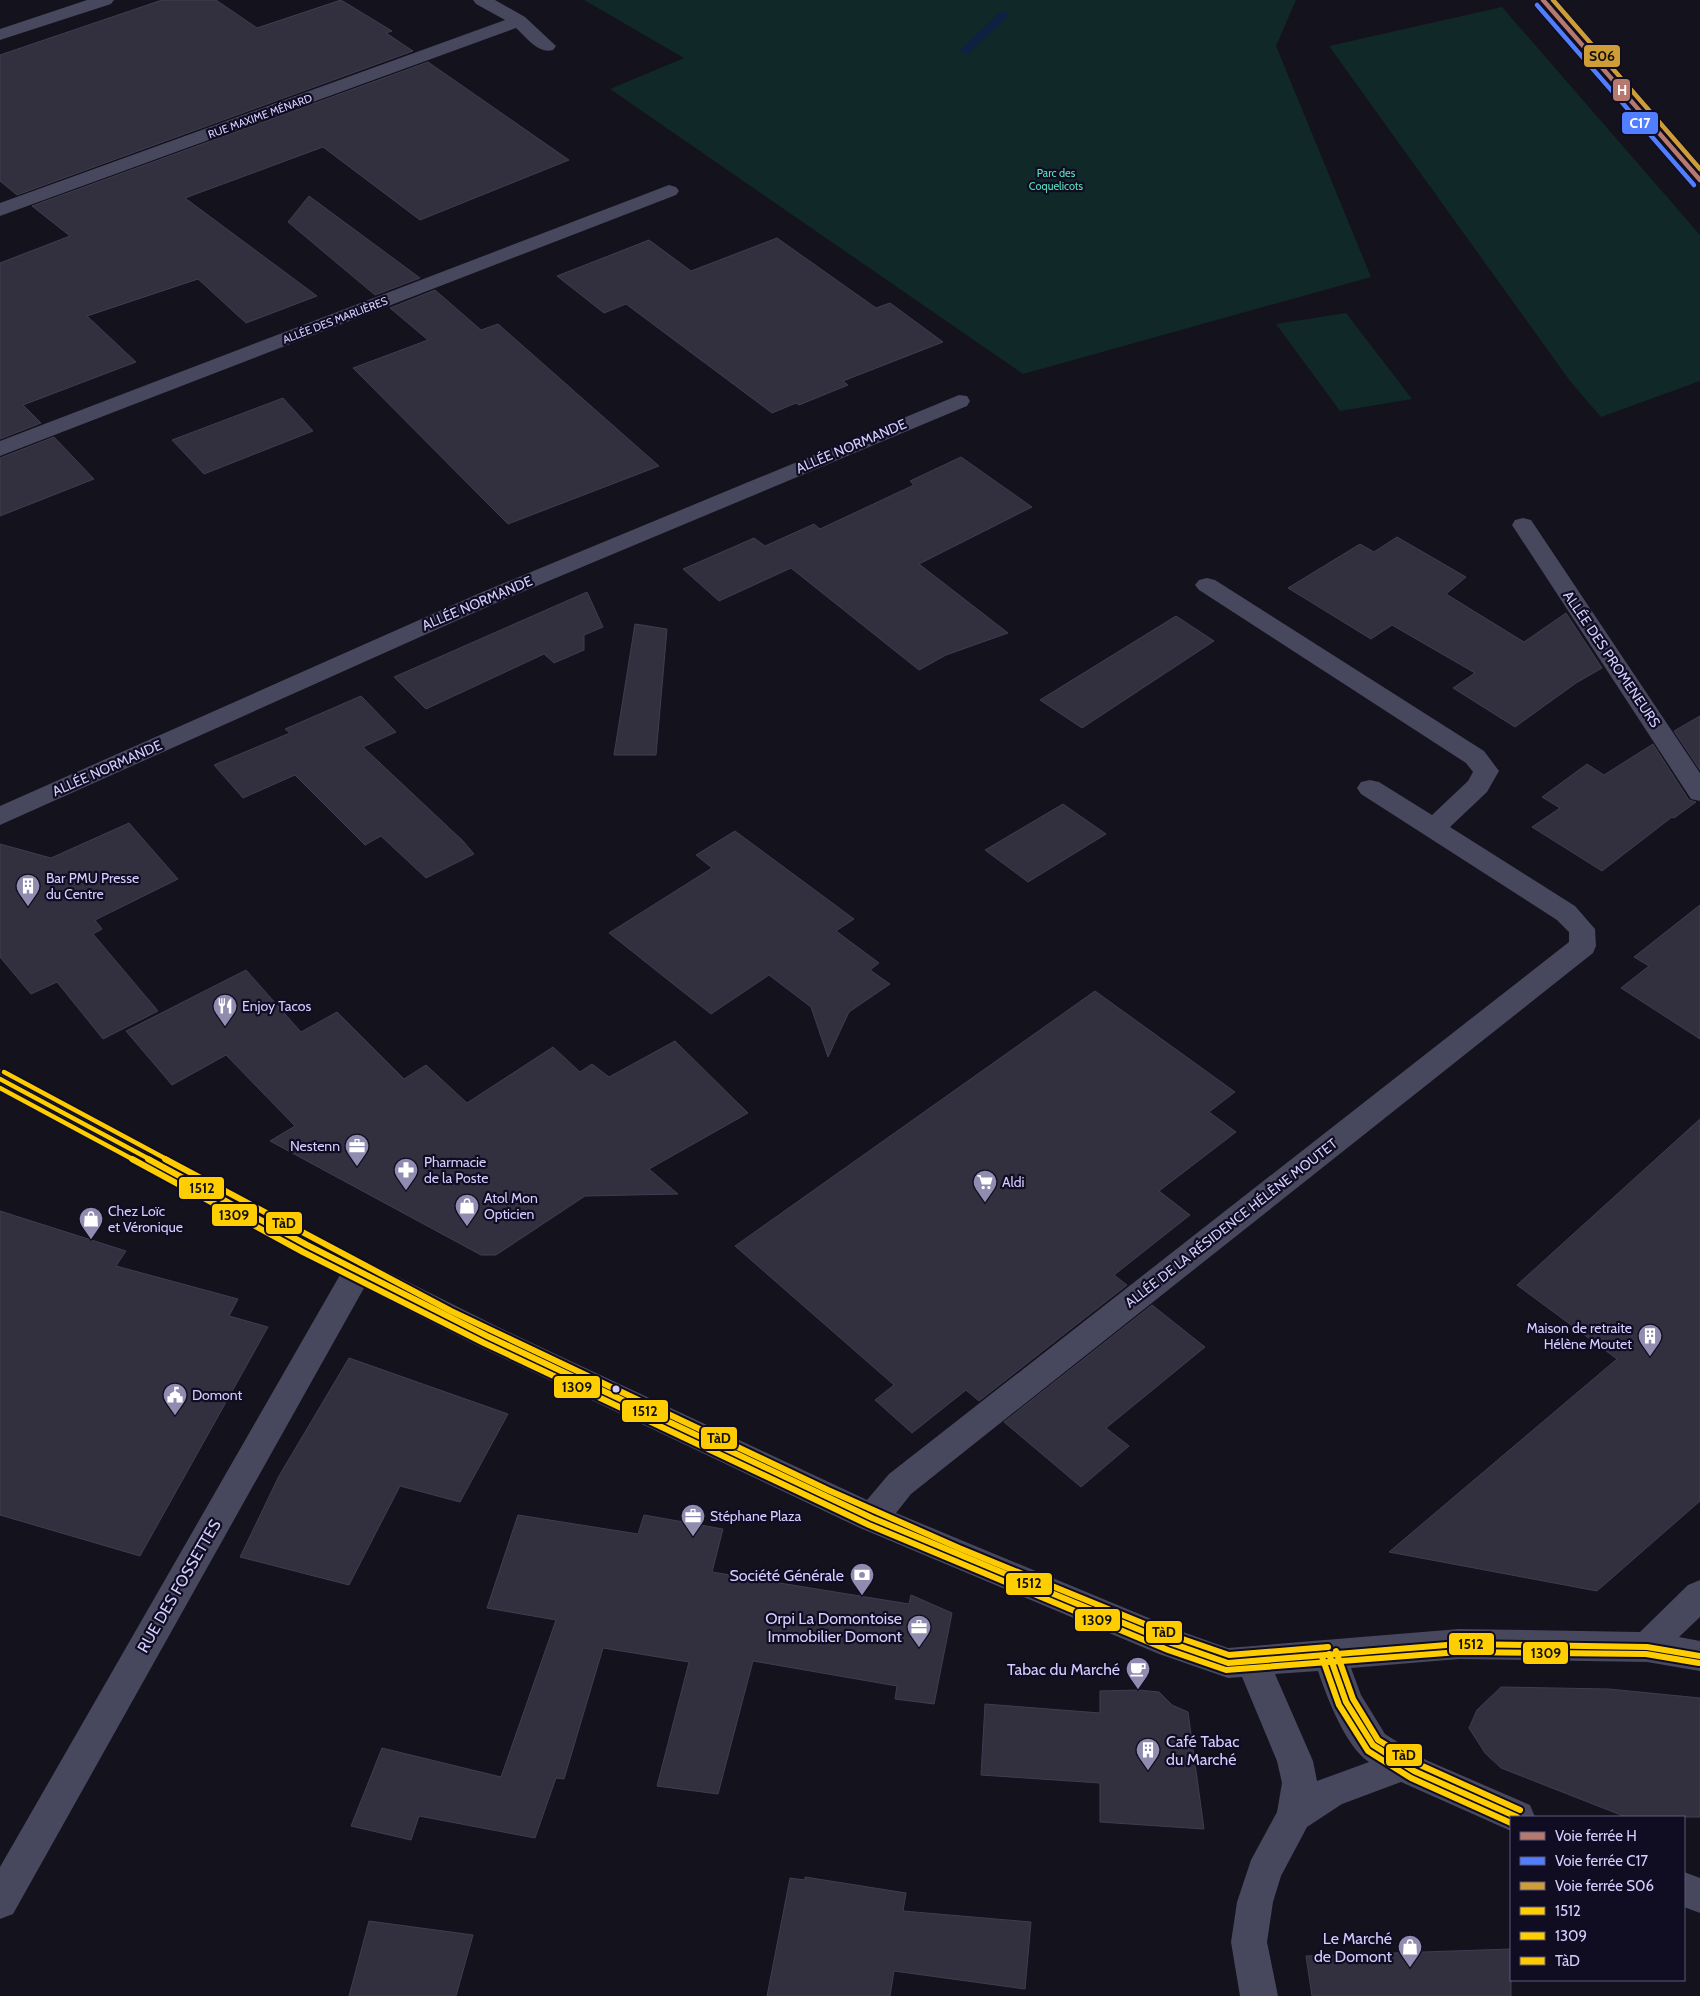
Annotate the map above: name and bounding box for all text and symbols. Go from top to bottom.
line badge: S06 [1583,44,1621,68]
text: S06 [1589,47,1615,65]
line badge: H [1612,78,1631,102]
text: H [1617,81,1627,99]
street label: RUE MAXIME MÉNARD [206,91,314,141]
line badge: C17 [1621,111,1659,135]
text: C17 [1630,114,1651,132]
park label: Parc des Coquelicots [1029,166,1084,193]
street label: ALLÉE DES MARLIÈRES [281,293,390,346]
street label: ALLÉE NORMANDE [793,415,909,477]
street label: ALLÉE NORMANDE [419,572,535,634]
street label: ALLÉE DES PROMENEURS [1559,587,1665,731]
street label: ALLÉE NORMANDE [49,736,165,800]
place label: Bar PMU Presse du Centre [46,869,139,903]
building icon: Bar PMU Presse du Centre [15,873,41,907]
restaurant icon: Enjoy Tacos [212,993,238,1027]
place label: Enjoy Tacos [242,997,311,1015]
office icon: Nestenn [344,1133,370,1167]
street label: ALLÉE DE LA RÉSIDENCE HÉLÈNE MOUTET [1121,1134,1341,1312]
place label: Nestenn [290,1137,340,1155]
place label: Pharmacie de la Poste [424,1153,488,1187]
pharmacy icon: Pharmacie de la Poste [393,1157,419,1191]
supermarket icon: Aldi [972,1169,998,1203]
place label: Aldi [1002,1173,1025,1191]
line badge: 1512 [178,1176,225,1200]
text: 1512 [189,1179,215,1197]
place label: Atol Mon Opticien [484,1189,538,1223]
shop icon: Atol Mon Opticien [454,1193,480,1227]
place label: Chez Loïc et Véronique [108,1202,183,1236]
line badge: 1309 [211,1203,258,1227]
shop icon: Chez Loïc et Véronique [78,1206,104,1240]
text: 1309 [219,1206,249,1224]
line badge: TàD [265,1211,303,1235]
text: TàD [272,1214,296,1232]
place label: Maison de retraite Hélène Moutet [1526,1319,1632,1353]
building icon: Maison de retraite Hélène Moutet [1637,1323,1663,1357]
line badge: 1309 [553,1375,601,1399]
text: 1309 [562,1378,592,1396]
public building icon: Domont [162,1382,188,1416]
unlabelled marker [611,1384,621,1394]
place label: Domont [192,1386,242,1404]
line badge: 1512 [621,1399,669,1423]
text: 1512 [632,1402,658,1420]
line badge: TàD [700,1426,738,1450]
text: TàD [707,1429,731,1447]
office icon: Stéphane Plaza [680,1503,706,1537]
place label: Stéphane Plaza [710,1507,802,1525]
street label: RUE DES FOSSETTES [133,1516,225,1656]
bank icon: Société Générale [849,1562,875,1596]
place label: Société Générale [729,1566,844,1585]
line badge: 1512 [1005,1572,1053,1596]
text: 1512 [1016,1574,1042,1592]
line badge: 1309 [1074,1608,1121,1632]
place label: Orpi La Domontoise Immobilier Domont [765,1609,903,1646]
text: 1309 [1082,1611,1112,1629]
office icon: Orpi La Domontoise Immobilier Domont [906,1614,932,1648]
line badge: TàD [1145,1620,1183,1644]
text: TàD [1152,1623,1176,1641]
line badge: 1512 [1448,1632,1495,1656]
text: 1512 [1458,1635,1484,1653]
line badge: 1309 [1522,1641,1569,1665]
text: 1309 [1531,1644,1561,1662]
cafe icon: Tabac du Marché [1125,1656,1151,1690]
place label: Tabac du Marché [1007,1660,1120,1679]
place label: Café Tabac du Marché [1166,1732,1239,1769]
building icon: Café Tabac du Marché [1135,1737,1161,1771]
line badge: TàD [1385,1743,1423,1767]
text: TàD [1392,1746,1416,1764]
legend [1510,1816,1685,1981]
text: Voie ferrée H [1555,1827,1637,1845]
text: Voie ferrée C17 [1555,1852,1648,1870]
text: Voie ferrée S06 [1555,1877,1654,1895]
text: 1512 [1555,1902,1581,1920]
text: 1309 [1555,1927,1587,1945]
place label: Le Marché de Domont [1314,1929,1393,1966]
shop icon: Le Marché de Domont [1397,1934,1423,1968]
text: TàD [1555,1952,1580,1970]

